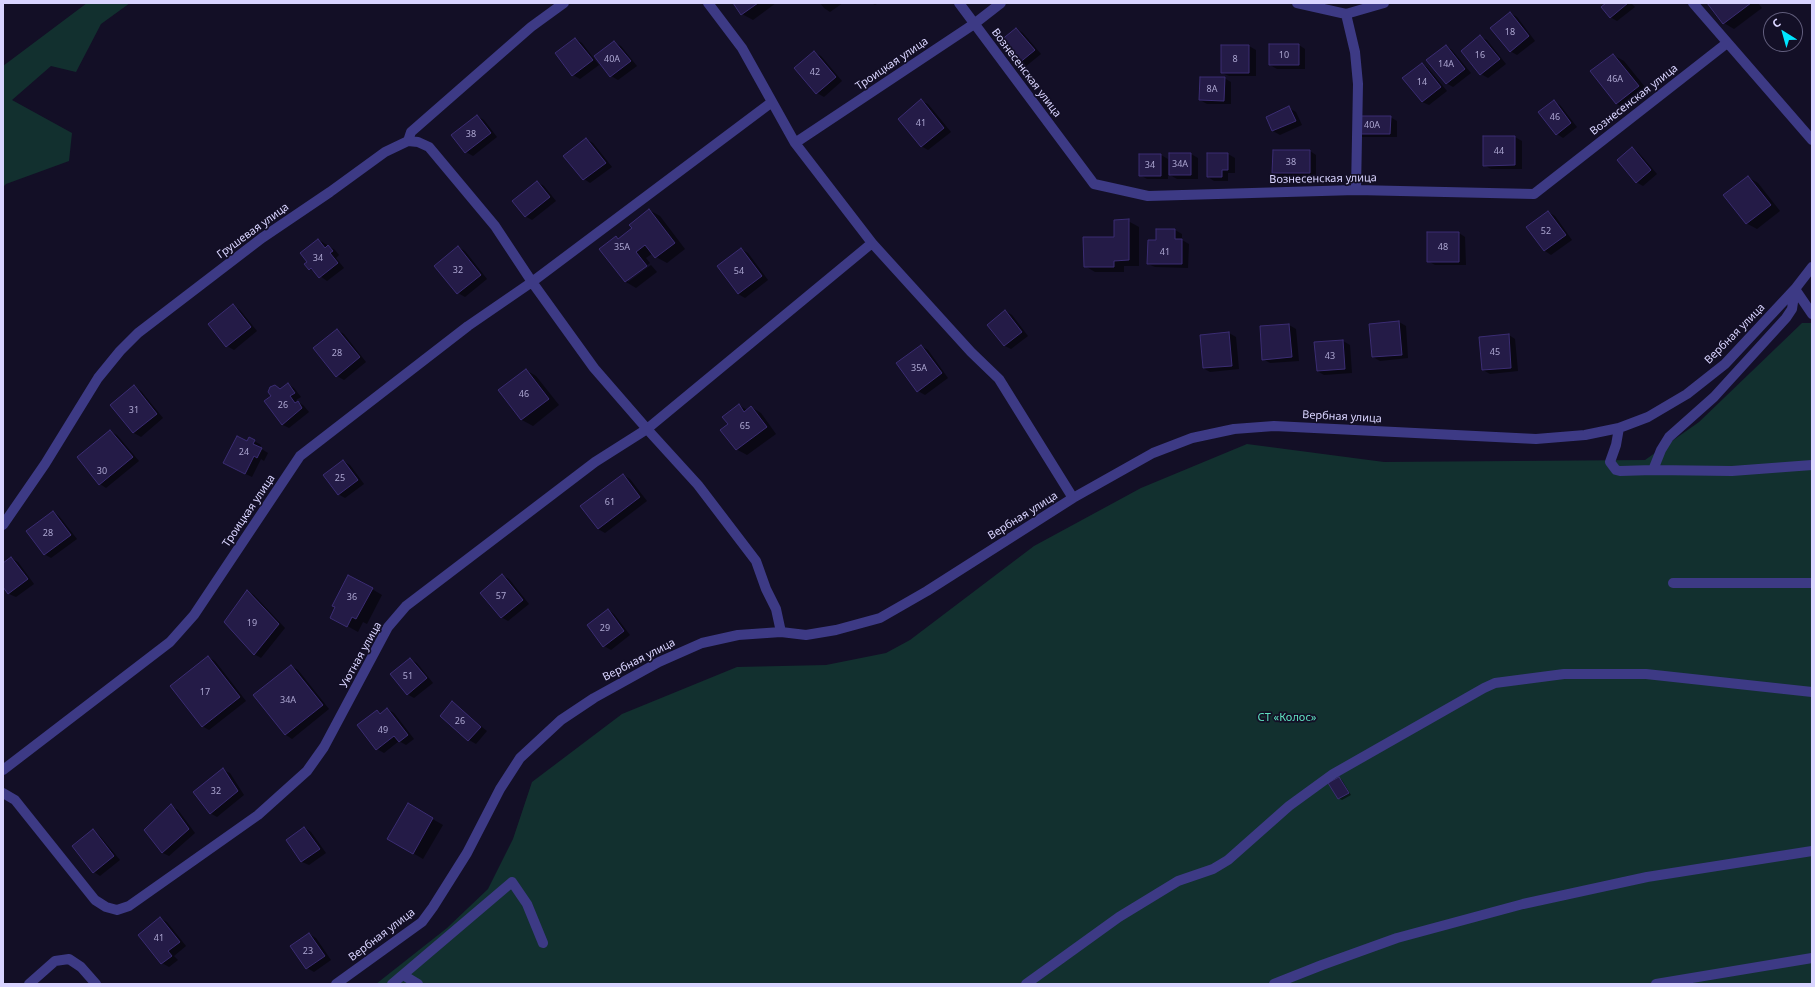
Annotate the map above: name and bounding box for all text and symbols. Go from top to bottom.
north arrow [1763,12,1803,52]
text: С [1769,15,1783,31]
street label: Вознесенская улица [988,26,1064,120]
house number: 18 [1505,27,1515,37]
street label: Троицкая улица [853,35,931,93]
house number: 10 [1279,50,1289,60]
house number: 16 [1475,50,1485,60]
house number: 40А [604,54,620,64]
house number: 8 [1232,54,1238,64]
house number: 14А [1438,59,1454,69]
street label: Вознесенская улица [1588,62,1680,138]
house number: 42 [810,67,820,77]
house number: 46А [1607,74,1623,84]
house number: 14 [1417,77,1427,87]
house number: 8А [1207,84,1217,94]
house number: 46 [1550,112,1560,122]
house number: 41 [916,118,926,128]
house number: 40А [1364,120,1380,130]
house number: 38 [466,129,476,139]
house number: 44 [1494,146,1504,156]
house number: 38 [1286,157,1296,167]
house number: 34А [1172,159,1188,169]
house number: 34 [1145,160,1155,170]
street label: Вознесенская улица [1269,171,1377,187]
street label: Грушевая улица [214,200,292,262]
house number: 52 [1541,226,1551,236]
house number: 35А [614,242,630,252]
house number: 48 [1438,242,1448,252]
house number: 41 [1160,247,1170,257]
house number: 34 [313,253,323,263]
house number: 32 [453,265,463,275]
house number: 54 [734,266,744,276]
street label: Вербная улица [1702,301,1768,367]
house number: 45 [1490,347,1500,357]
house number: 28 [332,348,342,358]
house number: 43 [1325,351,1335,361]
house number: 35А [911,363,927,373]
house number: 46 [519,389,529,399]
house number: 26 [278,400,288,410]
house number: 31 [129,405,139,415]
street label: Вербная улица [1302,408,1382,426]
house number: 65 [740,421,750,431]
house number: 24 [239,447,249,457]
house number: 30 [97,466,107,476]
street label: Троицкая улица [220,472,278,550]
house number: 25 [335,473,345,483]
street label: Вербная улица [986,489,1060,543]
house number: 61 [605,497,615,507]
house number: 28 [43,528,53,538]
house number: 57 [496,591,506,601]
house number: 36 [347,592,357,602]
house number: 19 [247,618,257,628]
street label: Уютная улица [337,620,385,690]
house number: 29 [600,623,610,633]
street label: Вербная улица [600,636,678,684]
house number: 51 [403,671,413,681]
house number: 17 [200,687,210,697]
house number: 34А [280,695,296,705]
park label: СТ «Колос» [1258,711,1316,725]
house number: 26 [455,716,465,726]
house number: 49 [378,725,388,735]
house number: 32 [211,786,221,796]
street label: Вербная улица [346,906,418,964]
house number: 41 [154,933,164,943]
house number: 23 [303,946,313,956]

